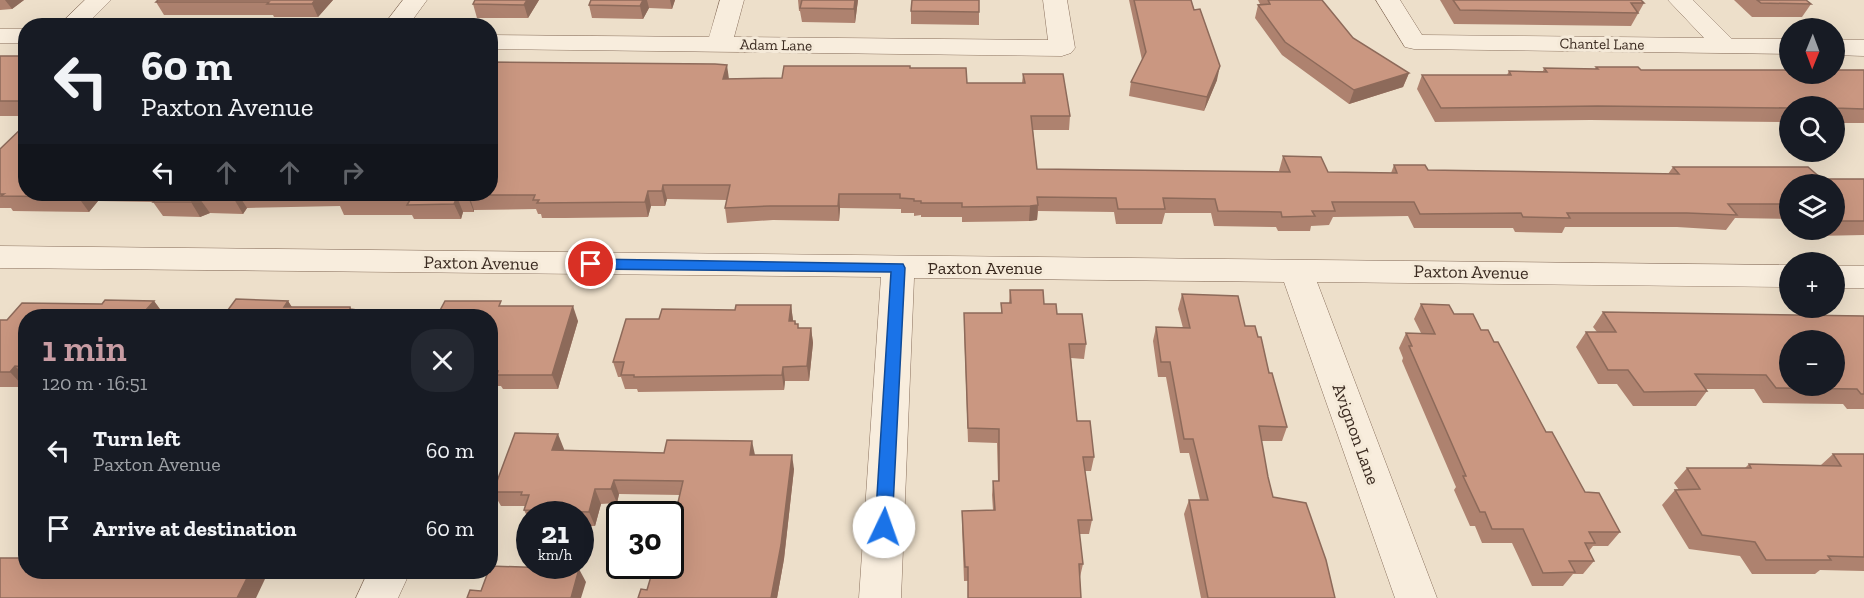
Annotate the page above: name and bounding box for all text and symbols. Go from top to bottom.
north arrow [1779,18,1845,84]
map controls [1779,18,1845,396]
street label: Chantel Lane [1559,34,1645,54]
street label: Adam Lane [740,35,812,55]
text: 60 m [141,40,232,91]
icon: left [42,42,120,120]
text: Paxton Avenue [141,91,313,123]
button: search [1779,96,1845,162]
icon: left [147,156,180,189]
icon: ahead [210,156,243,189]
icon: ahead [273,156,306,189]
icon: right [336,156,369,189]
button: layers [1779,174,1845,240]
pin [565,238,616,289]
icon: arrive [574,247,607,280]
street label: Paxton Avenue [423,251,539,275]
button: + [1779,252,1845,318]
street label: Paxton Avenue [928,257,1042,279]
street label: Paxton Avenue [1413,260,1529,284]
text: 1 min [42,327,127,370]
button: close [411,329,474,392]
button: − [1779,330,1845,396]
text: 120 m · 16:51 [42,371,148,395]
street label: Avignon Lane [1328,380,1384,488]
text: Turn left [93,425,180,452]
icon: left [42,434,75,467]
text: 60 m [426,437,474,464]
text: Paxton Avenue [93,452,221,476]
position arrow [852,495,916,559]
speed limit sign: 30 [606,501,684,579]
icon: arrive [42,512,75,545]
text: Arrive at destination [93,515,296,542]
text: 60 m [426,515,474,542]
text: 21 [541,515,569,551]
text: km/h [538,546,572,564]

